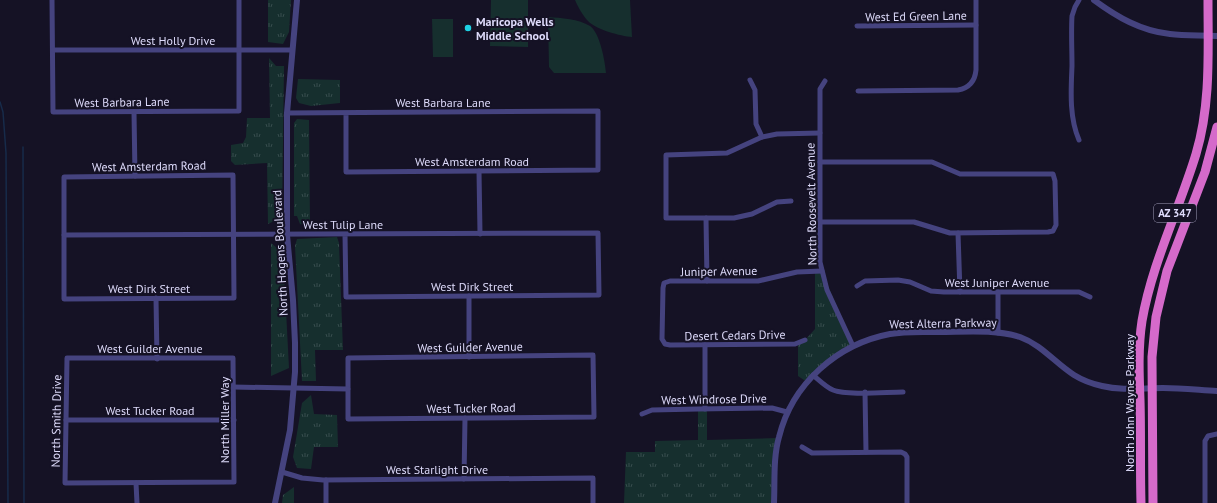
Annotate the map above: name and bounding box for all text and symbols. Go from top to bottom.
street label: West Ed Green Lane [865,8,967,24]
place label: Maricopa Wells Middle School [476,14,554,43]
marker: Maricopa Wells Middle School [463,23,473,33]
street label: West Holly Drive [131,33,215,48]
street label: West Barbara Lane [74,94,170,110]
street label: West Barbara Lane [395,95,491,110]
street label: North Roosevelt Avenue [802,143,820,265]
street label: West Amsterdam Road [415,154,529,169]
street label: West Amsterdam Road [92,158,206,174]
street label: North Hogens Boulevard [269,190,291,316]
road number: AZ 347 [1154,204,1196,222]
street label: West Tulip Lane [303,217,383,232]
street label: Juniper Avenue [680,263,757,279]
street label: West Juniper Avenue [945,275,1049,290]
street label: West Dirk Street [431,279,513,294]
street label: West Dirk Street [108,281,190,296]
street label: West Alterra Parkway [889,315,997,331]
street label: Desert Cedars Drive [684,327,786,343]
street label: North John Wayne Parkway [1122,334,1137,472]
street label: West Guilder Avenue [417,339,523,355]
street label: West Guilder Avenue [97,341,203,356]
street label: North Smith Drive [48,374,64,468]
street label: North Miller Way [217,376,232,463]
street label: West Windrose Drive [661,391,767,407]
street label: West Tucker Road [426,400,516,416]
street label: West Tucker Road [105,403,195,418]
street label: West Starlight Drive [386,462,488,477]

